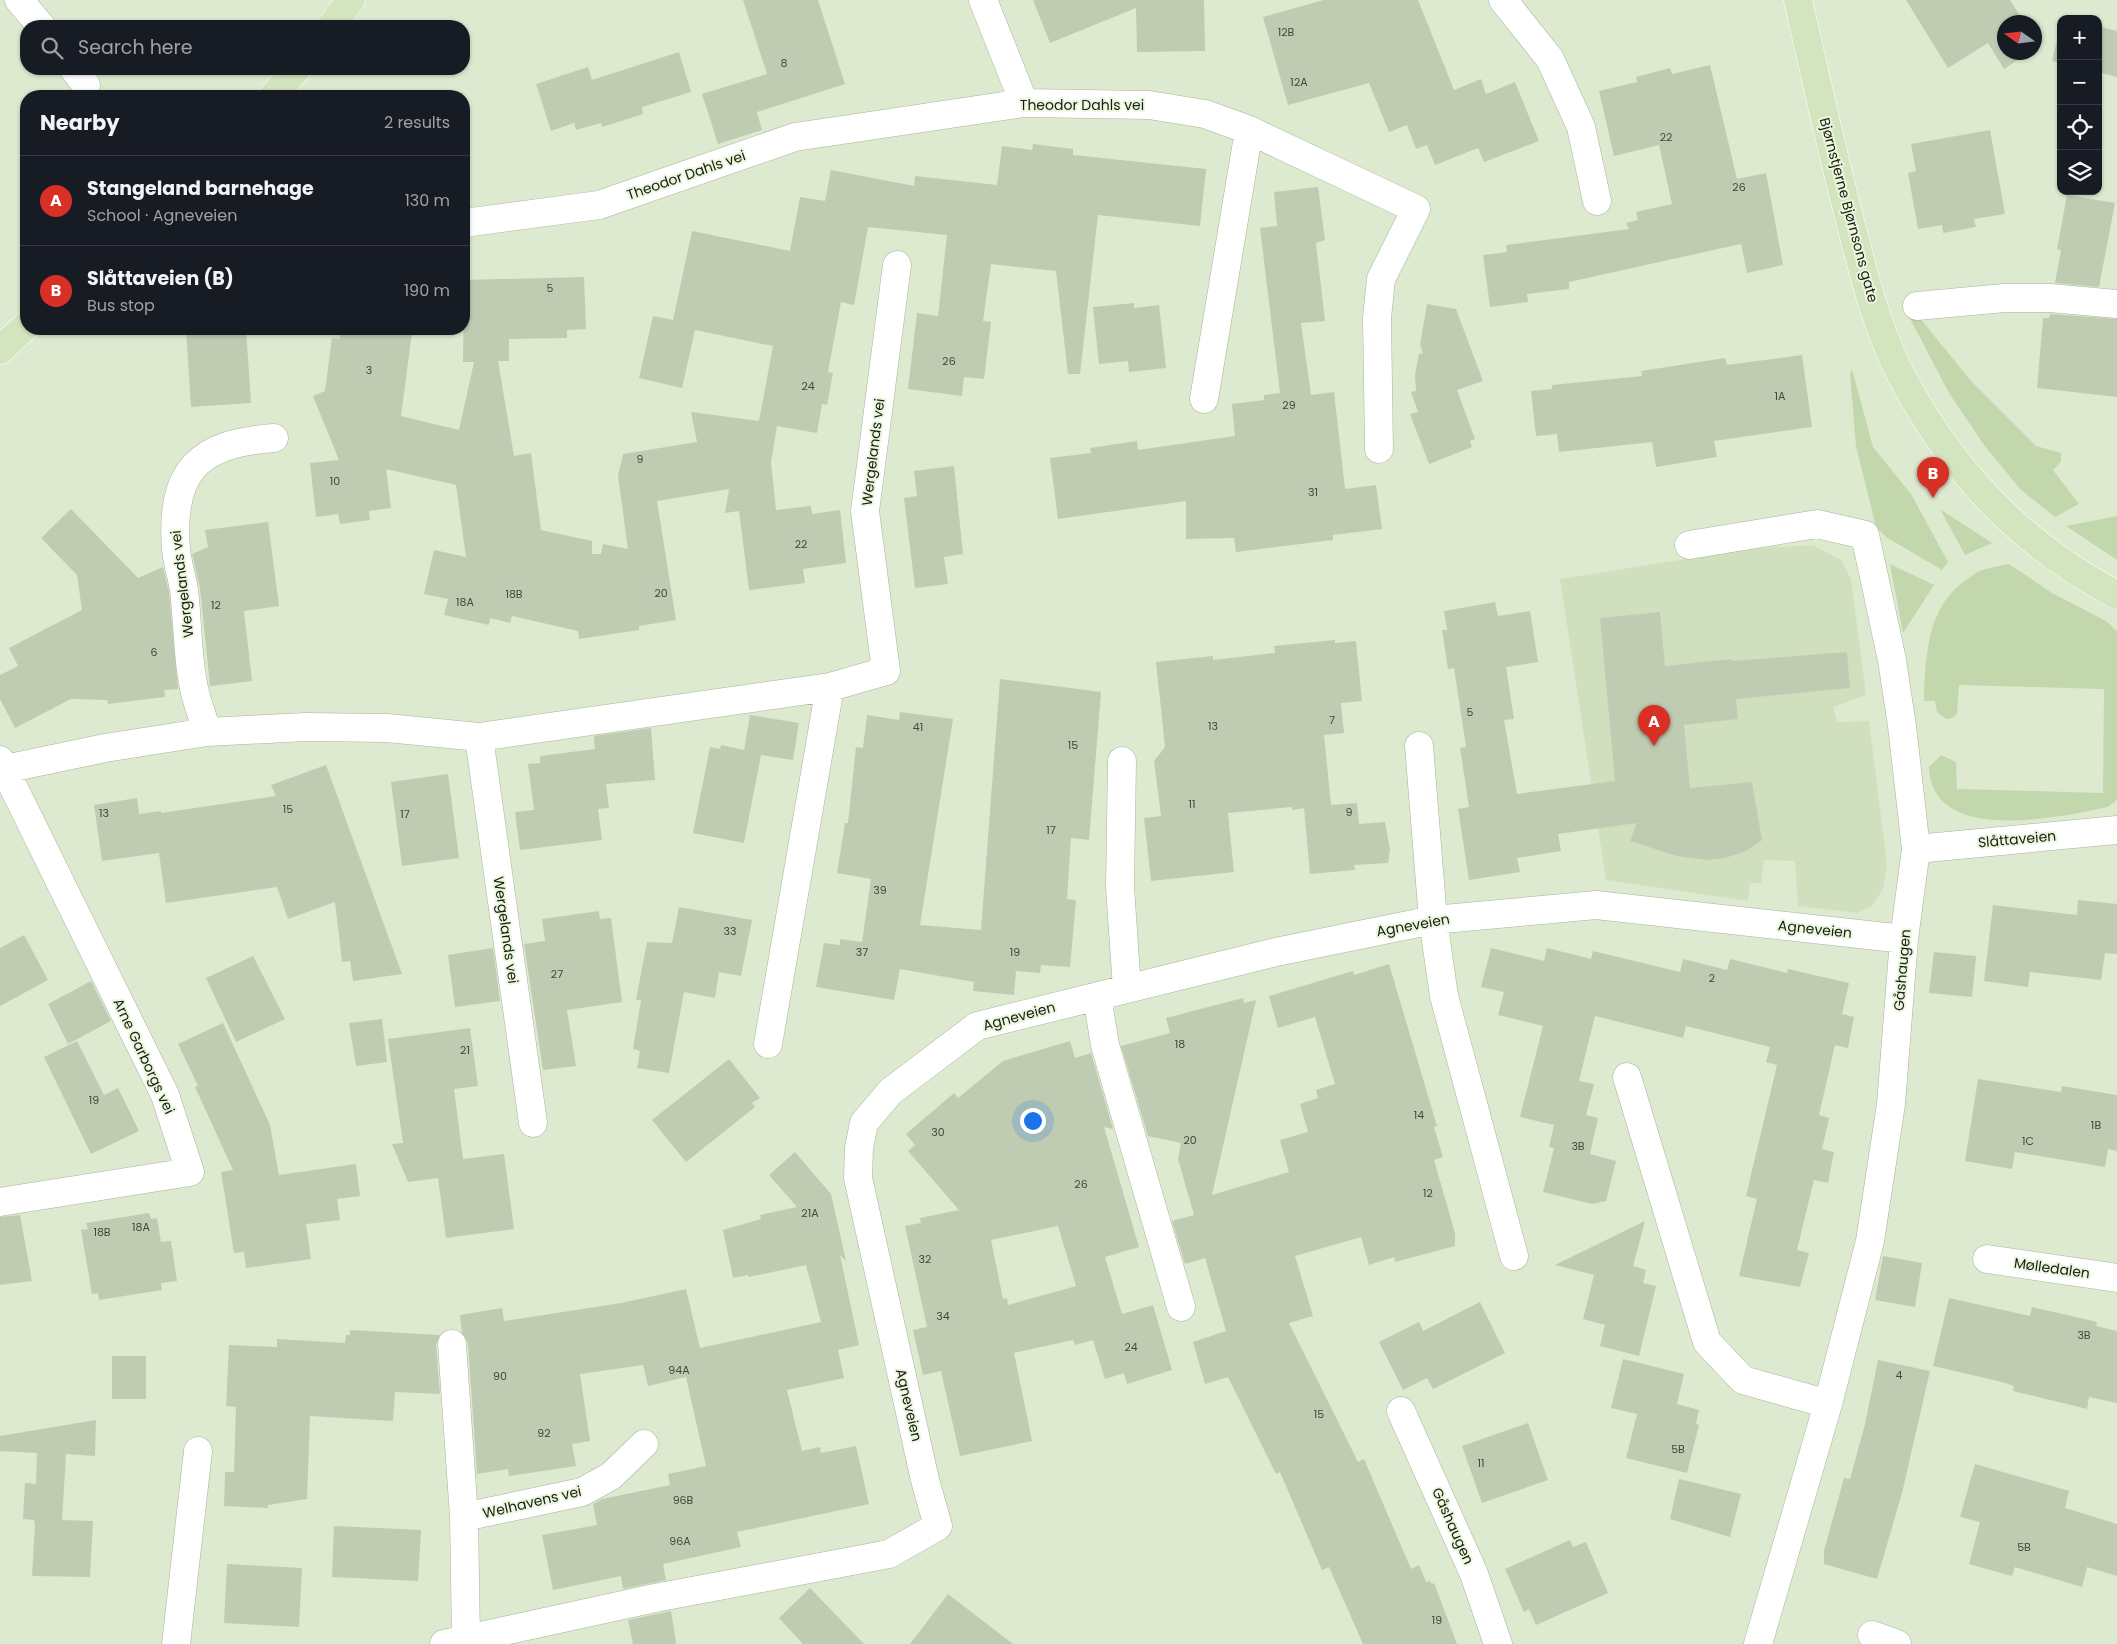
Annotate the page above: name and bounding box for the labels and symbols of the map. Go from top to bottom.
north arrow [1997,15,2042,60]
house number: 12B [1278,24,1295,40]
house number: 8 [781,55,788,71]
house number: 12A [1290,74,1308,90]
street label: Theodor Dahls vei [1020,95,1144,115]
street label: Bjørnstjerne Bjørnsons gate [1815,115,1883,305]
house number: 22 [1660,129,1672,145]
street label: Theodor Dahls vei [624,145,748,205]
house number: 26 [1732,179,1746,195]
house number: 5 [547,280,554,296]
house number: 26 [942,353,956,369]
house number: 3 [366,362,372,378]
house number: 24 [801,378,815,394]
house number: 1A [1775,388,1786,404]
street label: Wergelands vei [856,397,890,507]
house number: 29 [1282,397,1296,413]
house number: 9 [637,451,644,467]
pin: B [1917,457,1949,498]
house number: 10 [330,473,340,489]
house number: 31 [1308,484,1318,500]
street label: Wergelands vei [165,529,199,639]
house number: 22 [795,536,807,552]
house number: 20 [654,585,668,601]
house number: 18B [505,586,523,602]
house number: 18A [456,594,475,610]
house number: 12 [211,597,221,613]
house number: 6 [151,644,158,660]
house number: 5 [1467,704,1474,720]
pin: A [1638,705,1670,746]
house number: 7 [1329,712,1335,728]
house number: 13 [1208,718,1218,734]
house number: 41 [913,719,923,735]
house number: 15 [1068,737,1078,753]
house number: 11 [1188,796,1196,812]
house number: 15 [283,801,293,817]
house number: 9 [1346,804,1353,820]
house number: 13 [99,805,109,821]
house number: 17 [400,806,410,822]
house number: 17 [1046,822,1056,838]
street label: Slåttaveien [1977,826,2057,852]
street label: Wergelands vei [489,875,523,985]
house number: 39 [873,882,887,898]
street label: Agneveien [1375,909,1451,941]
street label: Agneveien [1777,915,1853,943]
house number: 33 [724,923,736,939]
street label: Gåshaugen [1888,928,1916,1012]
house number: 37 [856,944,868,960]
house number: 19 [1010,944,1020,960]
house number: 27 [551,966,563,982]
house number: 2 [1709,970,1715,986]
street label: Arne Garborgs vei [108,995,180,1117]
street label: Agneveien [981,997,1057,1035]
house number: 18 [1175,1036,1185,1052]
house number: 21 [460,1042,470,1058]
house number: 19 [89,1092,99,1108]
house number: 14 [1414,1107,1424,1123]
your location [1020,1108,1046,1134]
house number: 1B [2091,1117,2101,1133]
house number: 30 [931,1124,945,1140]
house number: 20 [1183,1132,1197,1148]
house number: 1C [2022,1133,2034,1149]
house number: 3B [1571,1138,1585,1154]
house number: 26 [1074,1176,1088,1192]
house number: 12 [1423,1185,1433,1201]
house number: 21A [801,1205,819,1221]
house number: 18A [132,1219,151,1235]
house number: 18B [93,1224,111,1240]
house number: 32 [919,1251,931,1267]
street label: Mølledalen [2013,1253,2091,1283]
house number: 34 [936,1308,950,1324]
house number: 3B [2077,1327,2091,1343]
house number: 24 [1124,1339,1138,1355]
house number: 94A [668,1362,690,1378]
street label: Agneveien [891,1367,927,1443]
house number: 4 [1896,1367,1903,1383]
house number: 90 [493,1368,507,1384]
house number: 15 [1314,1406,1324,1422]
house number: 92 [537,1425,551,1441]
house number: 5B [1671,1441,1685,1457]
house number: 11 [1477,1455,1485,1471]
street label: Welhavens vei [481,1481,583,1523]
street label: Gåshaugen [1427,1484,1479,1568]
house number: 96B [673,1492,694,1508]
house number: 96A [669,1533,691,1549]
house number: 5B [2017,1539,2031,1555]
house number: 19 [1432,1612,1442,1628]

